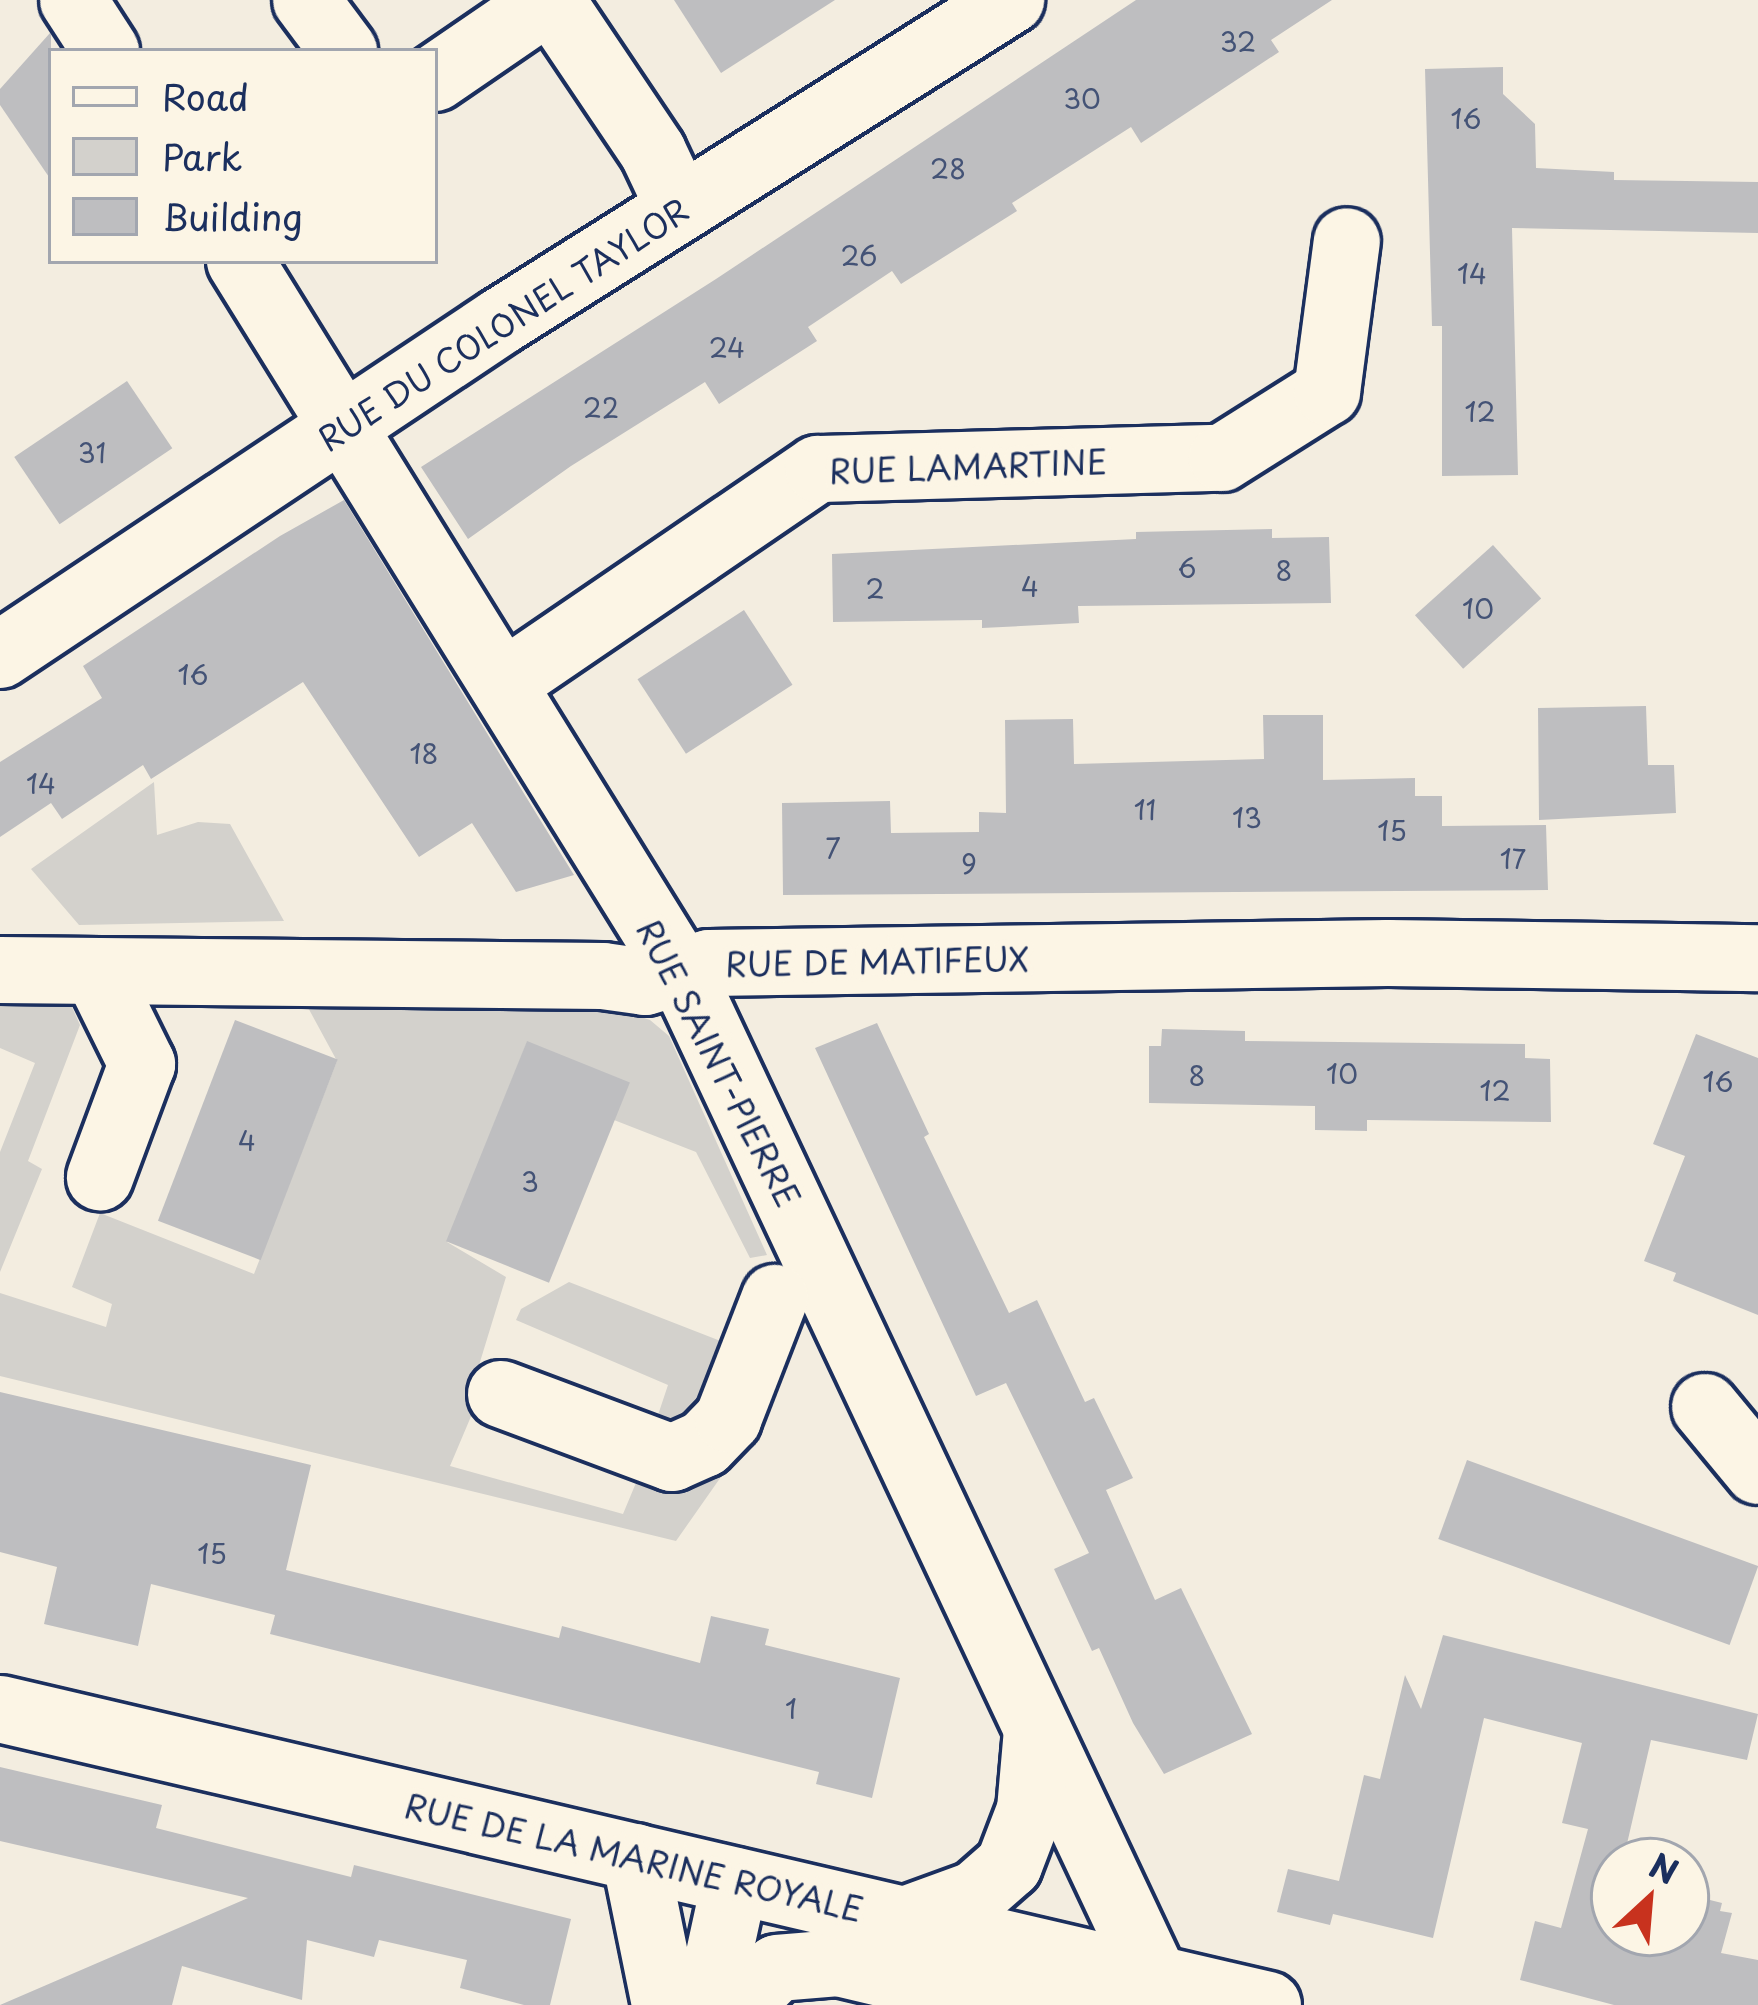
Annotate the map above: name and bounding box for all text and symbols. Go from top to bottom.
house number: 32 [1220,25,1256,57]
legend [48,48,438,264]
text: Road [162,69,249,123]
house number: 30 [1063,82,1101,114]
house number: 16 [1450,102,1482,134]
text: Park [162,129,242,183]
house number: 28 [930,152,966,184]
text: Building [162,189,303,243]
street label: RUE DU COLONEL TAYLOR [310,189,696,459]
house number: 26 [840,239,878,271]
house number: 14 [1457,257,1487,289]
house number: 24 [709,331,745,363]
house number: 22 [583,391,619,423]
house number: 12 [1464,395,1496,427]
house number: 31 [78,436,106,468]
street label: RUE LAMARTINE [827,441,1109,491]
house number: 6 [1178,551,1196,583]
house number: 8 [1276,554,1292,586]
house number: 4 [1021,570,1039,602]
house number: 2 [865,572,885,604]
house number: 10 [1462,592,1494,624]
house number: 16 [177,658,209,690]
house number: 18 [410,737,438,769]
house number: 14 [26,767,56,799]
house number: 11 [1134,793,1156,825]
house number: 13 [1232,801,1262,833]
house number: 15 [1377,814,1407,846]
house number: 7 [825,832,841,864]
house number: 17 [1500,842,1526,874]
house number: 9 [961,847,977,879]
street label: RUE SAINT-PIERRE [629,912,809,1214]
street label: RUE DE MATIFEUX [722,939,1032,983]
house number: 10 [1326,1057,1358,1089]
house number: 8 [1189,1059,1205,1091]
house number: 16 [1702,1065,1734,1097]
house number: 12 [1479,1074,1511,1106]
house number: 4 [238,1124,256,1156]
house number: 3 [521,1165,539,1197]
house number: 15 [197,1537,227,1569]
house number: 1 [785,1692,797,1724]
street label: RUE DE LA MARINE ROYALE [400,1785,868,1929]
north arrow [1590,1837,1710,1957]
text: N [1642,1839,1687,1896]

